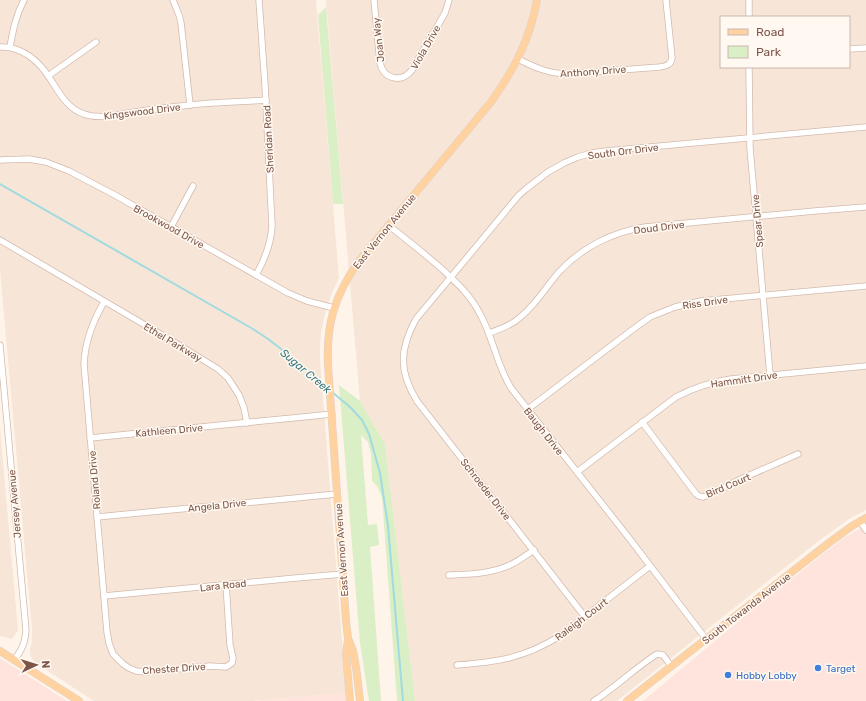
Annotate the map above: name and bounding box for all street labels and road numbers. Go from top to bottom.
street label: Joan Way [371,17,387,63]
street label: Viola Drive [408,23,444,72]
street label: Anthony Drive [560,64,627,80]
street label: Kingswood Drive [103,101,182,123]
street label: Sheridan Road [261,105,277,173]
street label: South Orr Drive [587,142,660,162]
street label: East Vernon Avenue [351,191,419,272]
street label: Spear Drive [750,193,766,248]
street label: Brookwood Drive [131,203,206,251]
street label: Doud Drive [633,219,686,237]
street label: Riss Drive [682,294,729,312]
street label: Ethel Parkway [141,321,204,365]
street label: Hammitt Drive [710,369,779,391]
street label: Baugh Drive [521,406,566,458]
street label: Kathleen Drive [135,422,204,440]
street label: Roland Drive [86,450,104,510]
street label: Schroeder Drive [458,457,513,523]
street label: Jersey Avenue [6,469,24,539]
street label: Bird Court [704,471,753,501]
street label: Angela Drive [187,497,247,515]
street label: East Vernon Avenue [333,503,351,597]
street label: South Towanda Avenue [700,570,793,647]
street label: Lara Road [199,578,247,594]
street label: Raleigh Court [553,596,611,644]
street label: Chester Drive [142,661,206,677]

